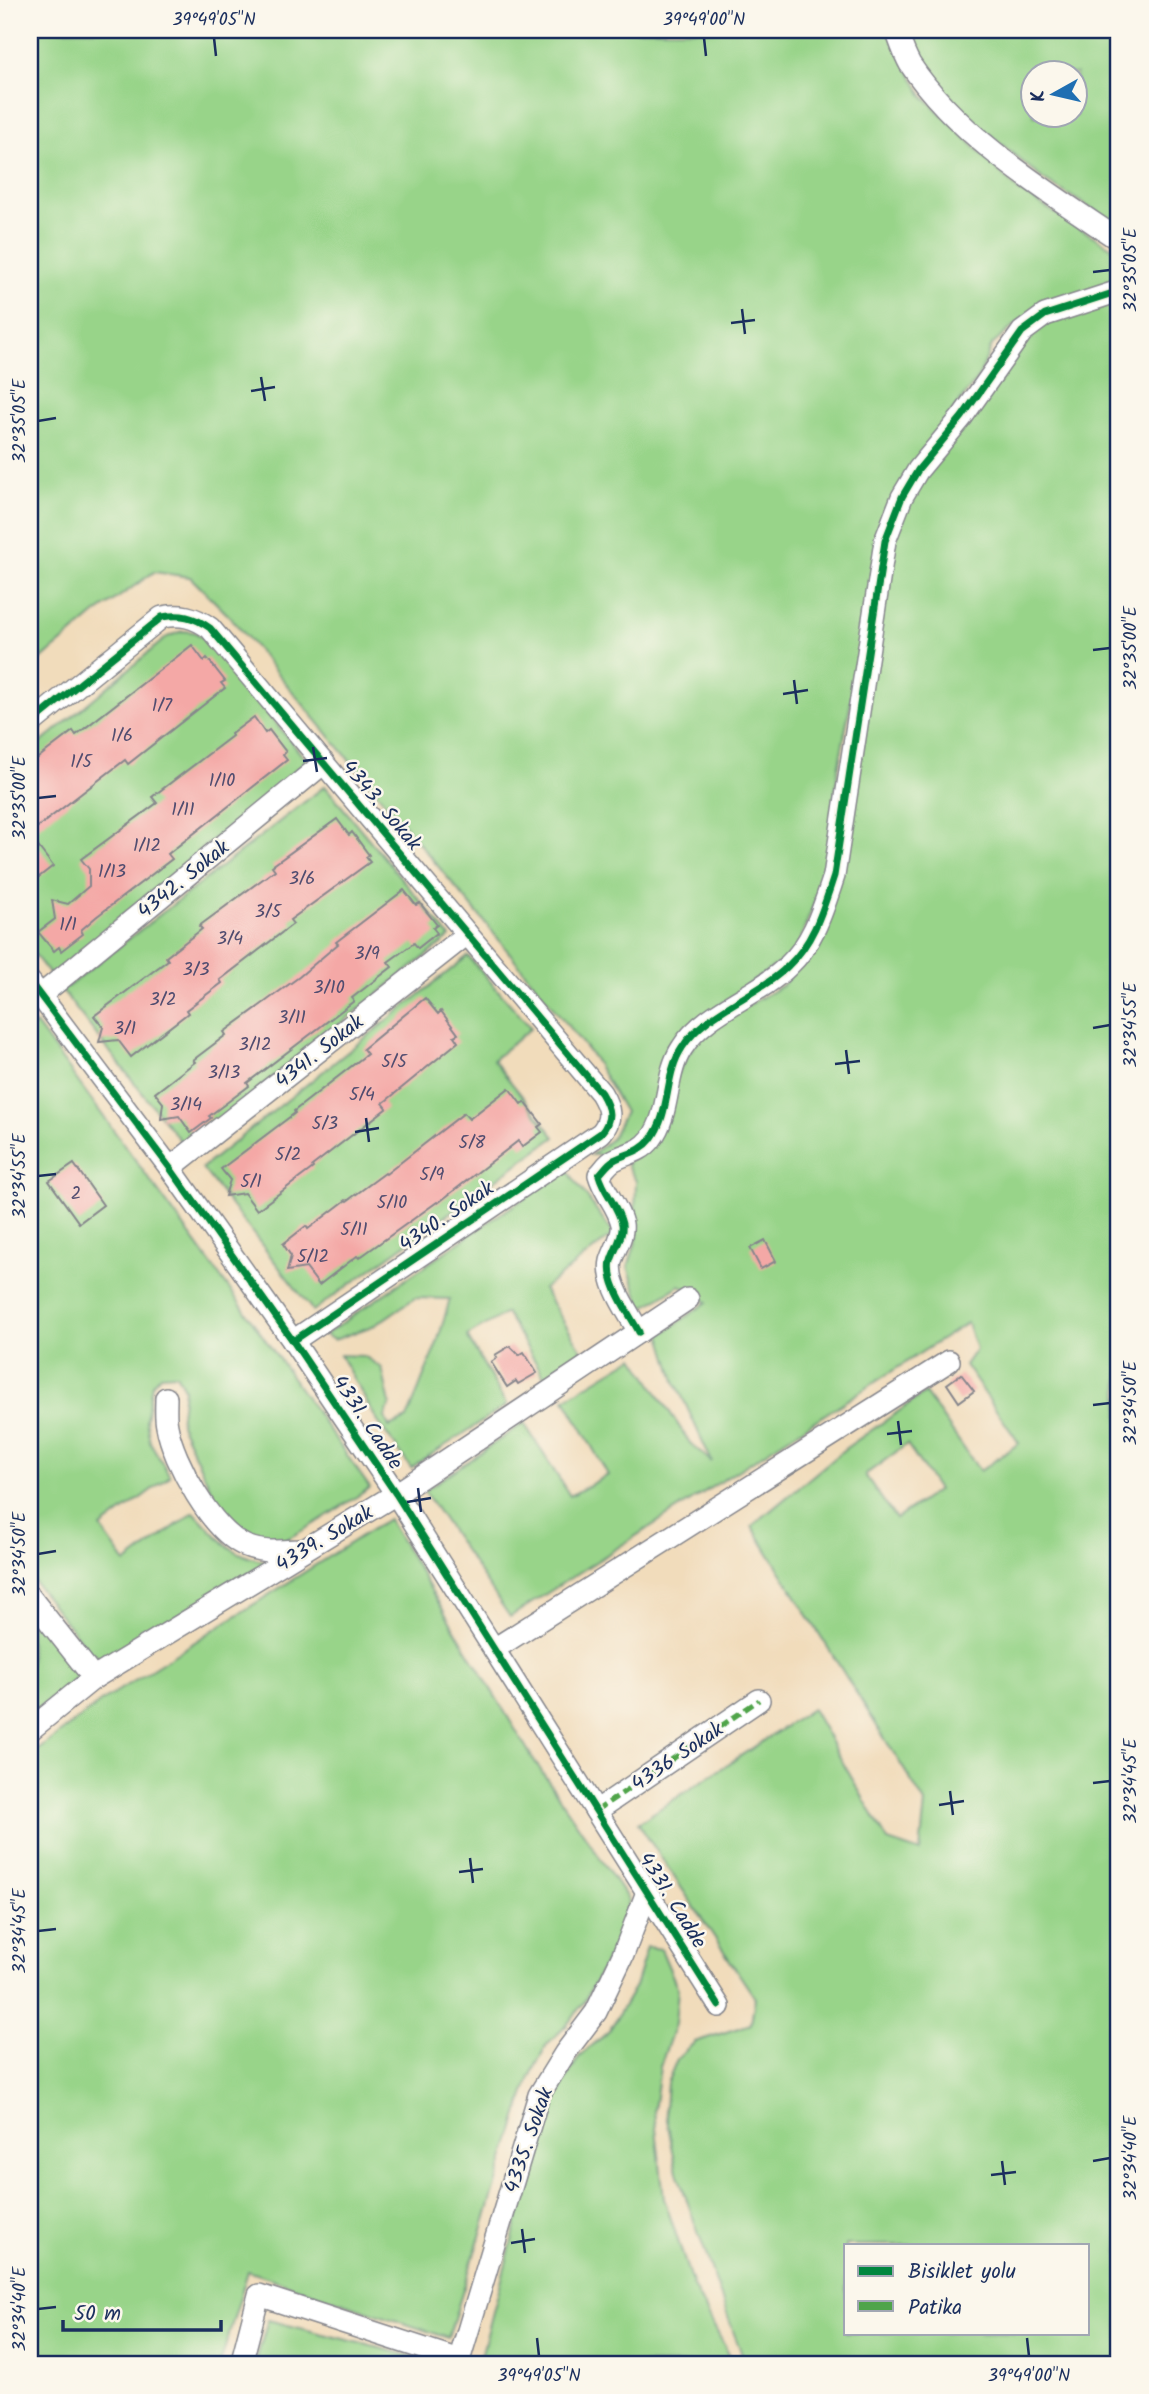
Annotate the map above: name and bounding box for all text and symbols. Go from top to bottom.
text: 39°49'05"N [172,6,256,35]
text: 39°49'00"N [663,6,745,35]
north arrow [1020,60,1090,130]
text: K [1023,88,1055,104]
text: 32°35'05"E [1117,227,1146,312]
text: 32°35'05"E [6,378,35,463]
text: 32°35'00"E [1117,606,1146,690]
house number: 1/7 [152,692,173,721]
house number: 1/6 [111,722,133,751]
house number: 1/5 [70,748,93,777]
street label: 4343. Sokak [333,753,429,859]
text: 32°35'00"E [6,756,35,840]
house number: 1/10 [209,767,235,796]
house number: 1/11 [171,796,195,825]
street label: 4342. Sokak [130,832,238,928]
house number: 1/12 [133,832,161,861]
house number: 1/13 [98,858,126,887]
house number: 3/6 [289,865,315,894]
house number: 3/5 [255,898,282,927]
house number: 1/1 [59,911,77,940]
house number: 3/4 [217,925,243,954]
house number: 3/9 [354,940,380,969]
house number: 3/3 [183,956,209,985]
house number: 3/10 [313,974,345,1003]
text: 32°34'55"E [1117,982,1146,1068]
house number: 3/2 [149,986,177,1015]
house number: 3/11 [278,1004,306,1033]
street label: 4341. Sokak [268,1007,372,1098]
house number: 3/1 [114,1015,136,1044]
house number: 3/12 [239,1031,271,1060]
house number: 5/5 [381,1048,408,1077]
house number: 3/13 [208,1059,240,1088]
house number: 5/4 [349,1081,375,1110]
house number: 3/14 [170,1091,202,1120]
house number: 5/3 [312,1110,338,1139]
house number: 5/8 [459,1129,486,1158]
text: 32°34'55"E [6,1133,35,1219]
house number: 5/2 [275,1141,301,1170]
house number: 5/9 [420,1161,445,1190]
house number: 5/1 [240,1168,262,1197]
street label: 4340. Sokak [392,1173,501,1261]
house number: 2 [71,1180,81,1209]
house number: 5/10 [377,1189,407,1218]
house number: 5/11 [340,1216,368,1245]
house number: 5/12 [297,1243,329,1272]
text: 32°34'50"E [1117,1360,1146,1445]
street label: 4331. Cadde [323,1369,411,1477]
street label: 4339. Sokak [269,1497,380,1582]
text: 32°34'50"E [6,1511,35,1596]
street label: 4336 Sokak [625,1714,731,1801]
text: 32°34'45"E [1117,1738,1146,1824]
street label: 4331. Cadde [629,1846,715,1956]
text: 32°34'45"E [6,1888,35,1974]
street label: 4335. Sokak [496,2083,563,2198]
text: 32°34'40"E [1117,2115,1146,2201]
legend [844,2244,1090,2334]
text: Bisiklet yolu [908,2256,1016,2289]
text: 32°34'40"E [6,2266,35,2352]
scale bar [63,2289,220,2333]
text: Patika [908,2292,962,2325]
text: 50 m [74,2298,121,2331]
text: 39°49'05"N [497,2362,581,2391]
text: 39°49'00"N [988,2362,1070,2391]

